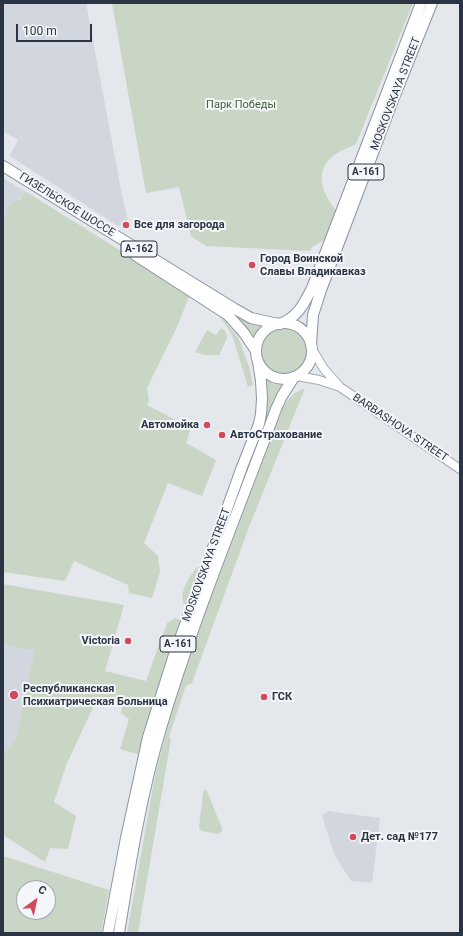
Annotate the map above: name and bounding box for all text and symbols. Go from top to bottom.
scale bar [18,16,94,42]
text: 100 m [23,24,57,38]
street label: MOSKOVSKAYA STREET [368,36,424,152]
park label: Парк Победы [206,98,276,112]
road number: А-161 [348,164,384,180]
street label: ГИЗЕЛЬСКОЕ ШОССЕ [17,170,117,240]
place label: Все для загорода [134,218,225,232]
marker: Все для загорода [121,220,131,230]
road number: А-162 [121,241,157,257]
place label: Город Воинской Славы Владикавказ [260,252,366,278]
marker: Город Воинской Славы Владикавказ [247,260,257,270]
street label: BARBASHOVA STREET [350,391,450,465]
place label: Автомойка [141,418,199,432]
marker: Автомойка [202,420,212,430]
place label: АвтоСтрахование [230,428,322,442]
marker: АвтоСтрахование [217,430,227,440]
street label: MOSKOVSKAYA STREET [180,506,234,624]
place label: Victoria [82,634,120,648]
marker: Victoria [123,636,133,646]
road number: А-161 [160,636,196,652]
place label: Республиканская Психиатрическая Больница [23,682,168,708]
marker: Республиканская Психиатрическая Больница [8,689,20,701]
place label: ГСК [272,690,292,704]
marker: ГСК [259,692,269,702]
place label: Дет. сад №177 [361,830,438,844]
marker: Дет. сад №177 [348,832,358,842]
north arrow [16,880,56,920]
text: С [36,883,49,898]

